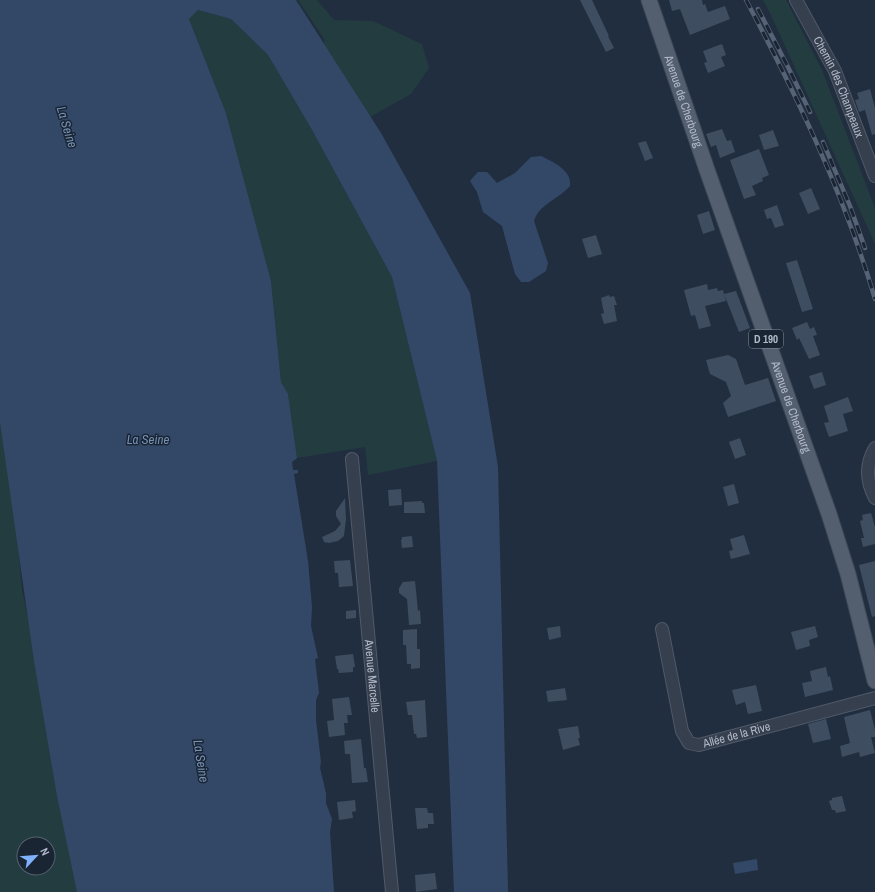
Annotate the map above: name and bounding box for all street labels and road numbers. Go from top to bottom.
street label: Chemin des Champeaux [809,33,868,140]
street label: Avenue de Cherbourg [660,52,707,150]
road number: D 190 [749,330,783,348]
street label: Avenue de Cherbourg [767,358,815,455]
street label: Avenue Marcelle [361,638,383,713]
street label: Allée de la Rive [700,718,772,752]

